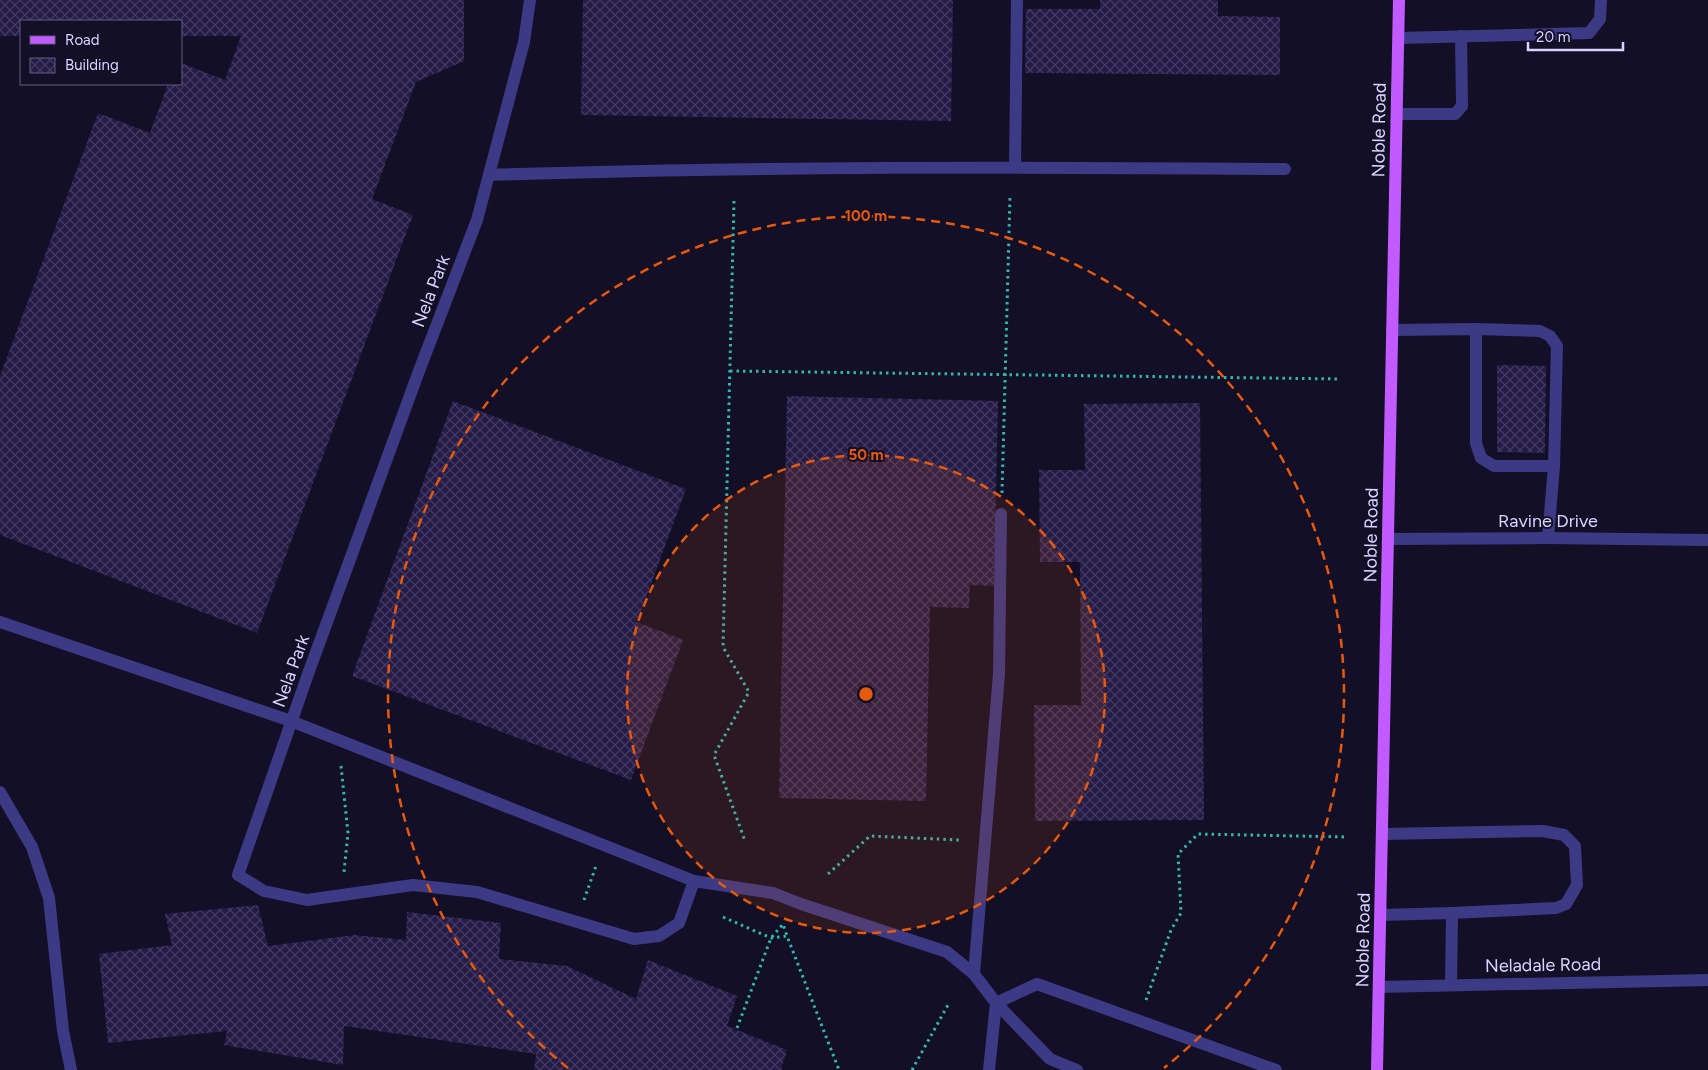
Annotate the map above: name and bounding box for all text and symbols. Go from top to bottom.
legend [20,20,182,85]
scale bar [1528,20,1623,52]
text: 20 m [1536,28,1570,46]
text: Road [65,31,100,49]
text: Building [65,56,119,74]
street label: Noble Road [1367,83,1391,177]
text: 100 m [845,207,887,225]
street label: Nela Park [407,252,455,330]
text: 50 m [848,446,884,464]
street label: Noble Road [1359,488,1383,582]
street label: Ravine Drive [1498,510,1598,532]
street label: Nela Park [268,631,314,710]
centre of rings [857,685,875,703]
street label: Noble Road [1351,893,1375,987]
street label: Neladale Road [1485,953,1601,977]

